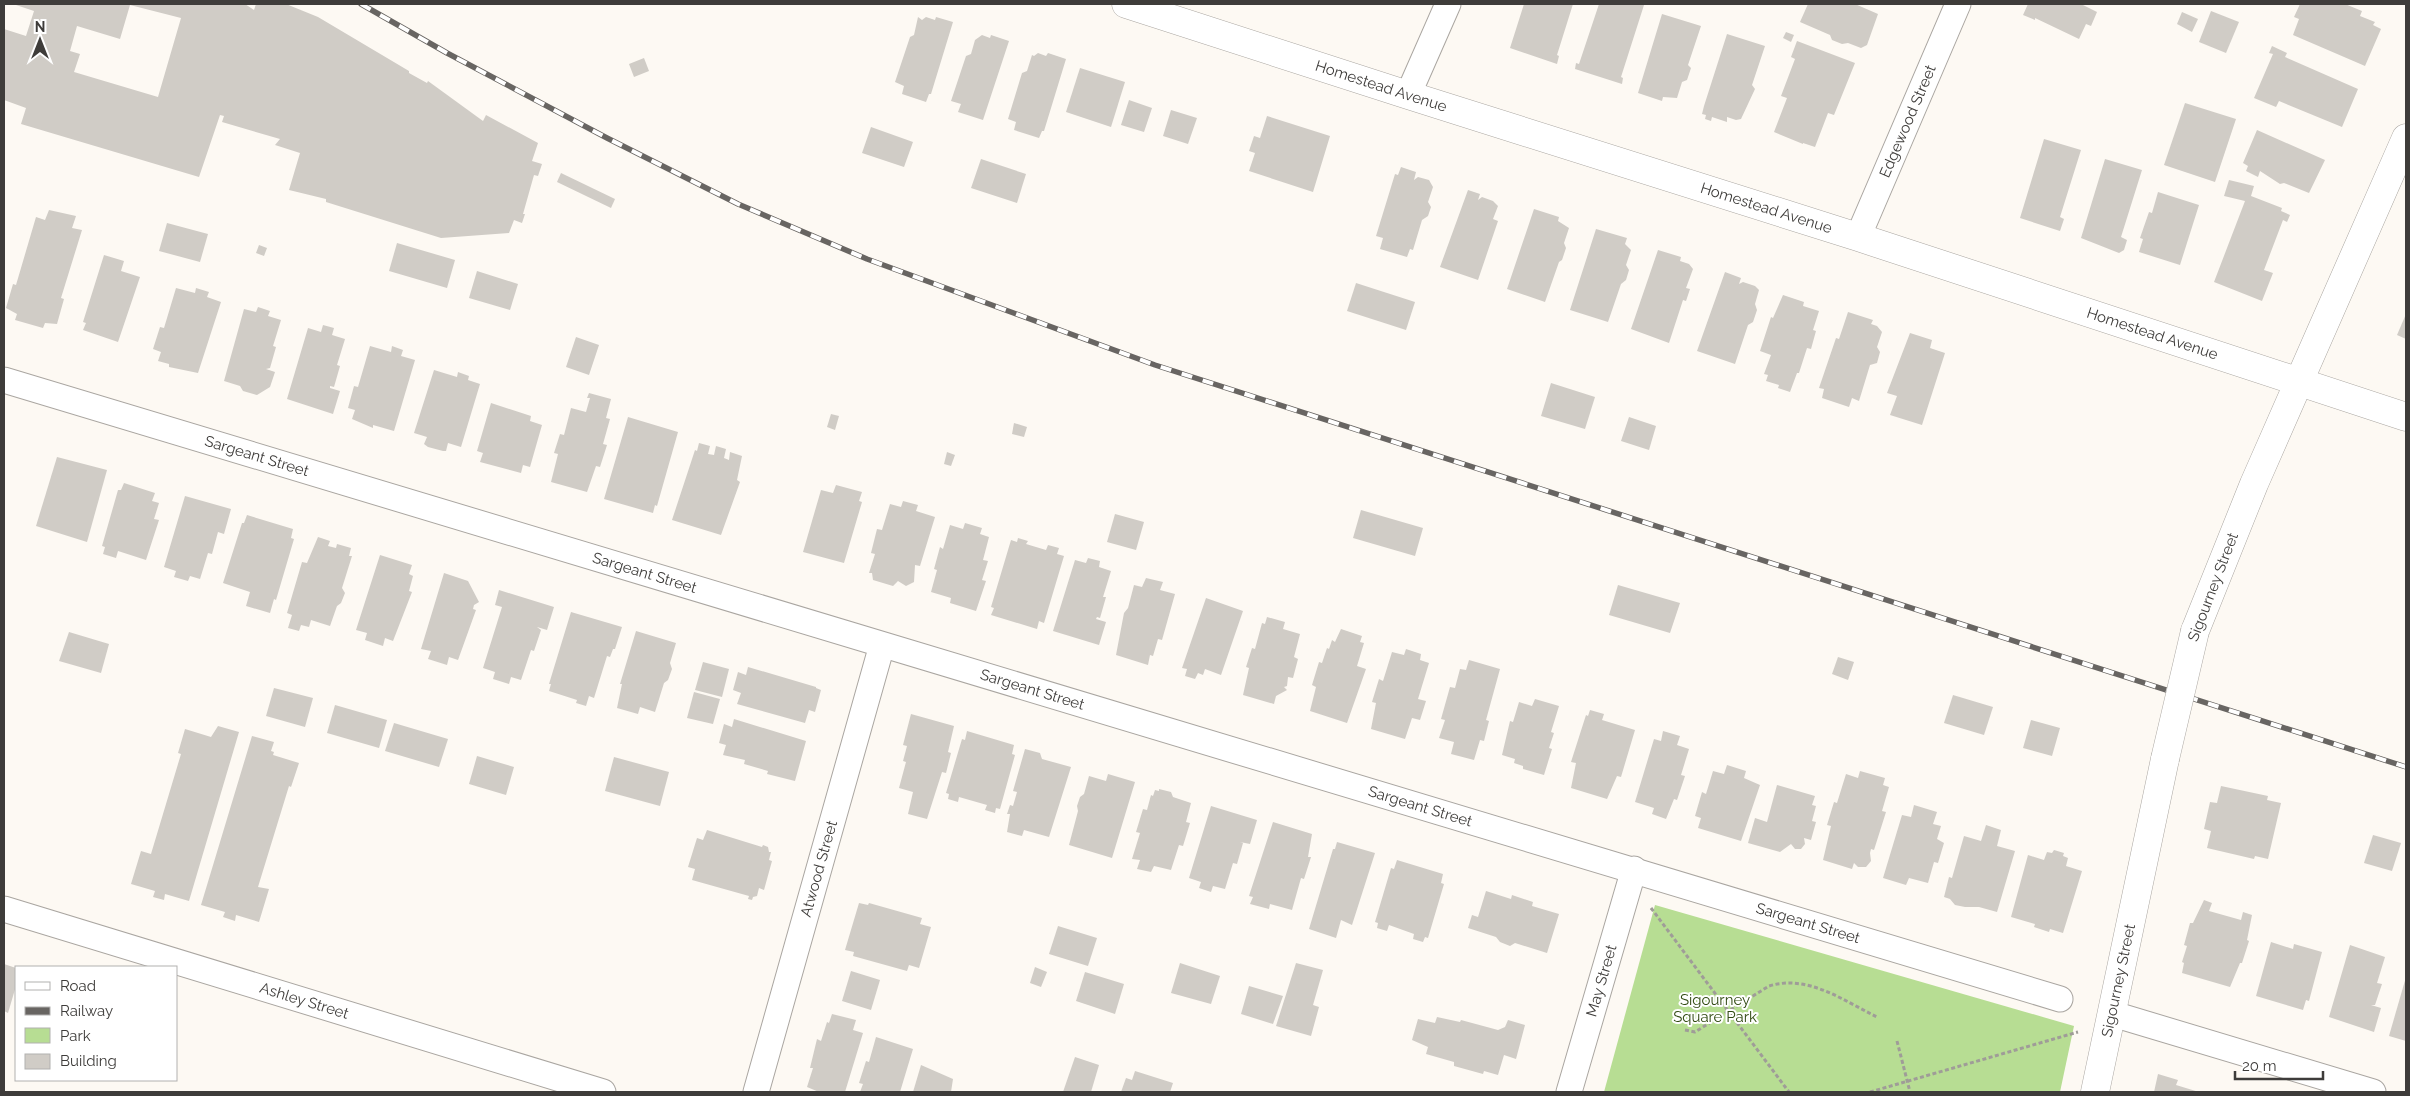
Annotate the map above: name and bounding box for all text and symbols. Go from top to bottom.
north arrow [15,15,65,65]
text: N [35,19,45,35]
street label: Homestead Avenue [1313,57,1449,116]
street label: Edgewood Street [1876,62,1940,180]
street label: Homestead Avenue [1698,179,1835,237]
street label: Homestead Avenue [2084,304,2220,364]
street label: Sargeant Street [203,432,311,480]
street label: Sigourney Street [2184,530,2242,644]
street label: Sargeant Street [590,549,699,597]
street label: Sargeant Street [978,665,1087,714]
street label: Sargeant Street [1366,782,1474,831]
street label: Atwood Street [797,818,841,919]
street label: Sargeant Street [1754,899,1862,947]
street label: Sigourney Street [2098,922,2139,1039]
street label: May Street [1582,942,1620,1019]
legend [15,966,178,1081]
text: Road [60,977,96,995]
street label: Ashley Street [258,979,351,1023]
park label: Sigourney Square Park [1673,991,1757,1026]
text: Railway [60,1002,113,1020]
text: Park [60,1027,91,1045]
scale bar [2235,1048,2322,1080]
text: Building [60,1052,117,1070]
text: 20 m [2242,1057,2277,1075]

